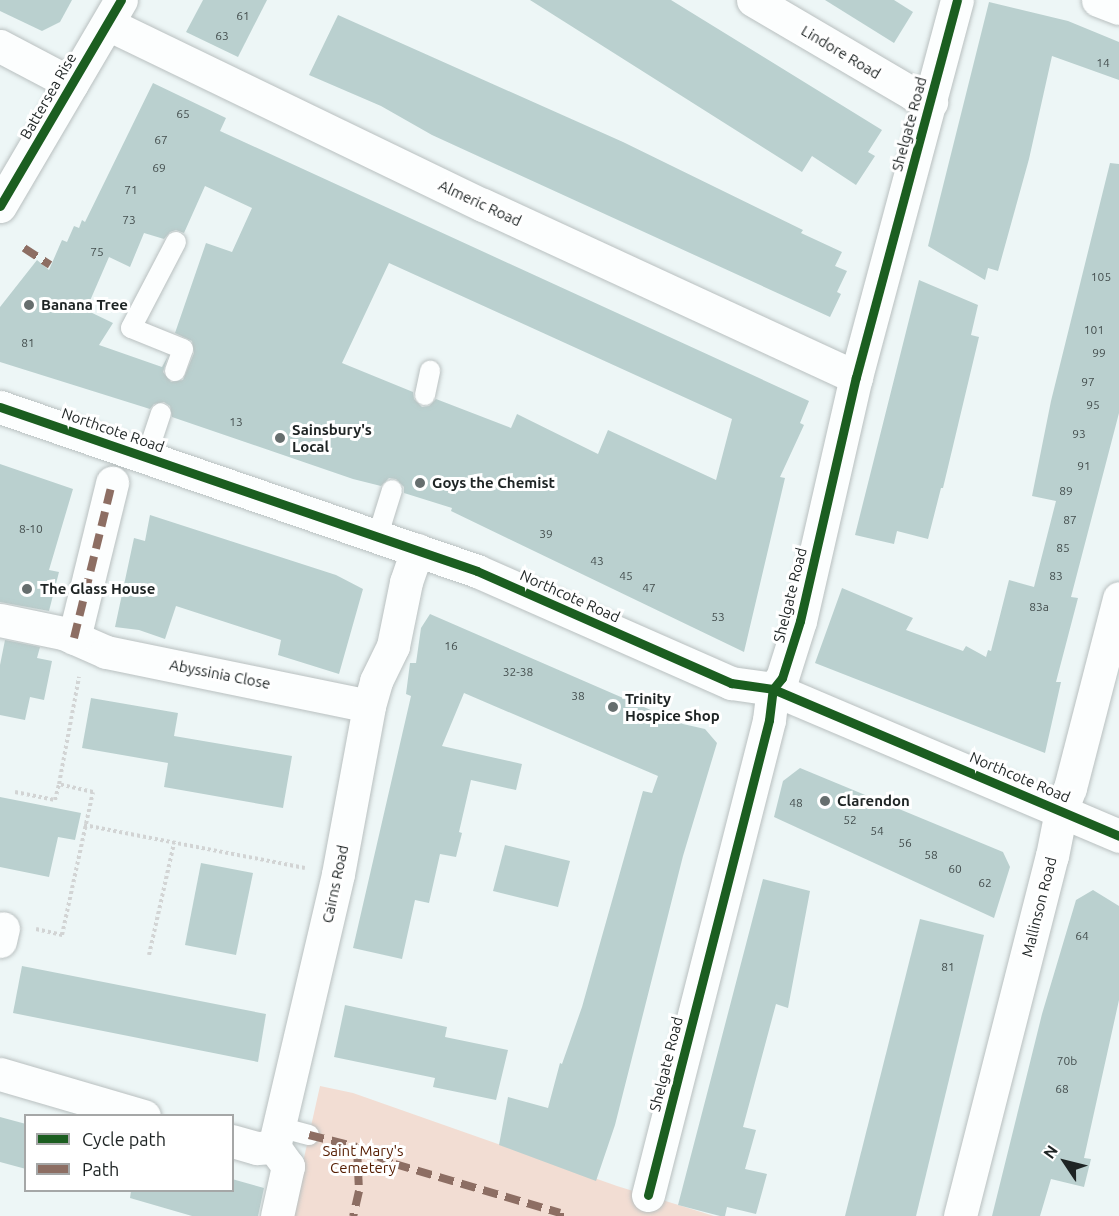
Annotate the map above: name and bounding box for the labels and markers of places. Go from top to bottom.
place label: Banana Tree [41,296,128,314]
marker: Banana Tree [22,298,36,312]
place label: Sainsbury's Local [292,420,372,455]
marker: Sainsbury's Local [273,431,287,445]
place label: Goys the Chemist [432,474,555,492]
marker: Goys the Chemist [413,476,427,490]
marker: The Glass House [18,580,36,598]
place label: The Glass House [40,580,155,598]
place label: Trinity Hospice Shop [625,689,720,724]
marker: Trinity Hospice Shop [606,700,620,714]
place label: Clarendon [837,792,910,810]
marker: Clarendon [818,794,832,808]

